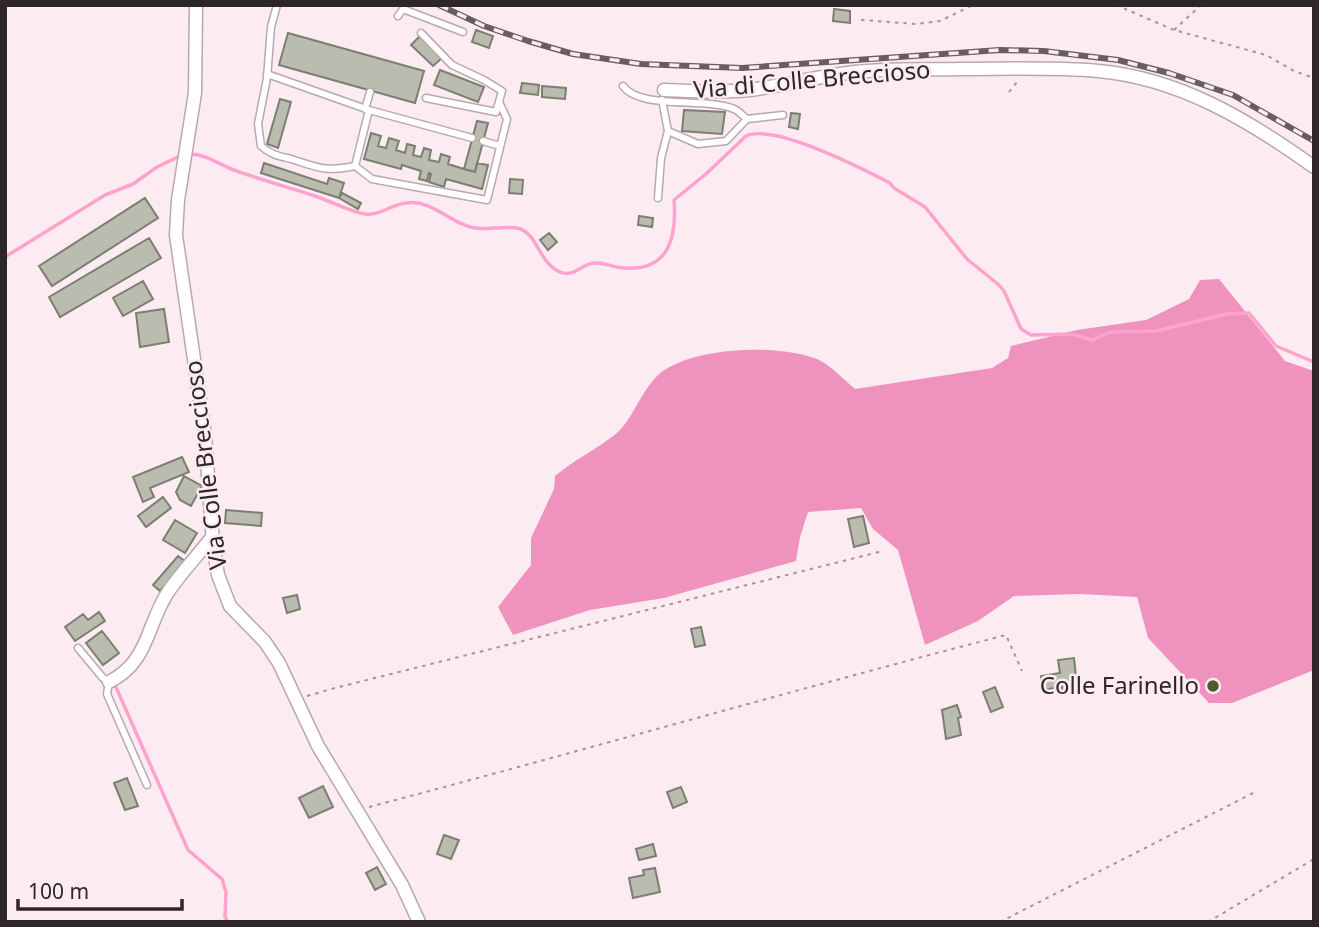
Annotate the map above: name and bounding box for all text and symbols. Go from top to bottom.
street label: Via di Colle Breccioso [692,52,932,105]
street label: Via Colle Breccioso [175,359,234,572]
place label: Colle Farinello [1040,668,1199,701]
marker: Colle Farinello [1205,678,1221,694]
scale bar [18,867,182,911]
text: 100 m [28,877,89,905]

